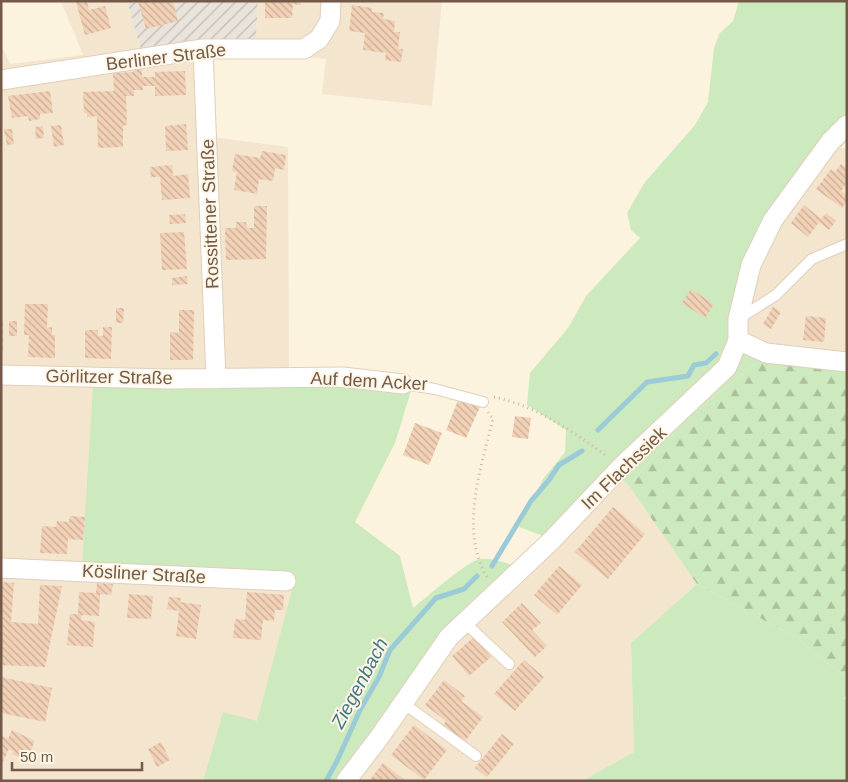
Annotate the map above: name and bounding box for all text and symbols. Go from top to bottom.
street label: Berliner Straße [105,40,227,74]
street label: Rossittener Straße [197,139,223,289]
street label: Görlitzer Straße [45,366,173,388]
street label: Auf dem Acker [310,368,428,394]
street label: Im Flachssiek [577,422,671,513]
street label: Kösliner Straße [82,561,206,587]
water label: Ziegenbach [326,634,392,733]
scale bar [12,740,142,772]
text: 50 m [20,748,53,765]

